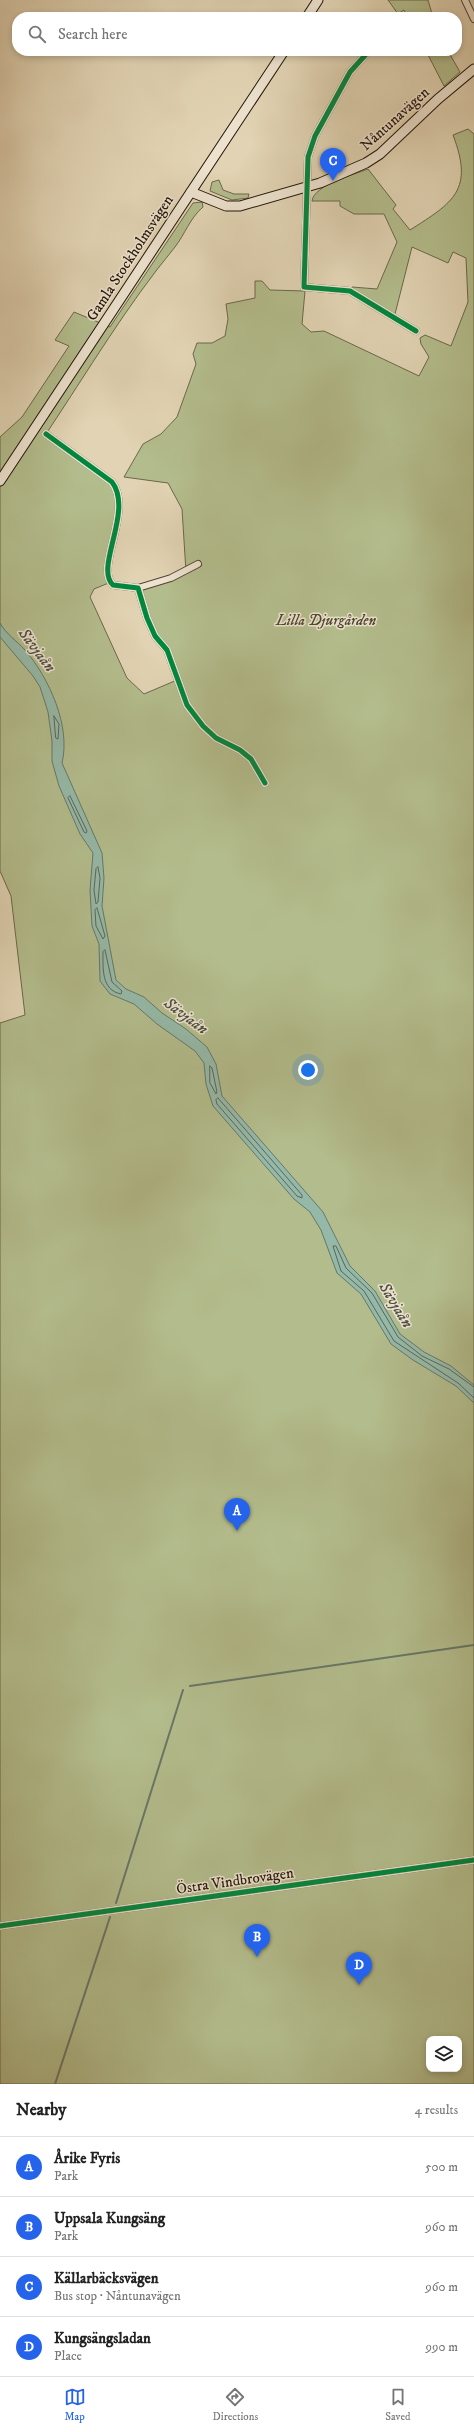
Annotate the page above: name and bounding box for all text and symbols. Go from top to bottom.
search box [12,12,462,56]
icon: search [26,23,48,45]
text: Search here [58,25,127,44]
street label: Nåntunavägen [356,83,434,155]
pin: C [320,148,346,181]
street label: Gamla Stockholmsvägen [82,191,178,325]
park label: Lilla Djurgården [275,611,376,630]
water label: Sävjaån [13,623,60,676]
water label: Sävjaån [159,992,212,1039]
your location [298,1060,318,1080]
water label: Sävjaån [374,1278,417,1332]
pin: A [224,1498,250,1531]
street label: Östra Vindbrovägen [175,1863,295,1899]
pin: B [244,1924,270,1957]
pin: D [346,1952,372,1985]
map controls [426,2036,462,2072]
button: layers [426,2036,462,2072]
text: Nearby [16,2099,66,2121]
text: 4 results [415,2102,458,2118]
text: Årike Fyris [54,2149,120,2168]
text: A [25,2159,33,2175]
text: 500 m [425,2159,458,2175]
text: Park [54,2168,78,2184]
text: Uppsala Kungsäng [54,2209,165,2228]
text: B [25,2219,33,2235]
text: 960 m [425,2219,458,2235]
text: Park [54,2228,78,2244]
text: Källarbäcksvägen [54,2269,159,2288]
text: C [25,2279,33,2295]
text: 960 m [425,2279,458,2295]
text: Bus stop · Nåntunavägen [54,2288,181,2304]
text: Kungsängsladan [54,2329,151,2348]
text: D [24,2339,34,2355]
text: 990 m [425,2339,458,2355]
text: Place [54,2348,82,2364]
tab: Map [64,2386,86,2424]
tab: Directions [213,2386,258,2424]
tab: Saved [385,2386,410,2424]

